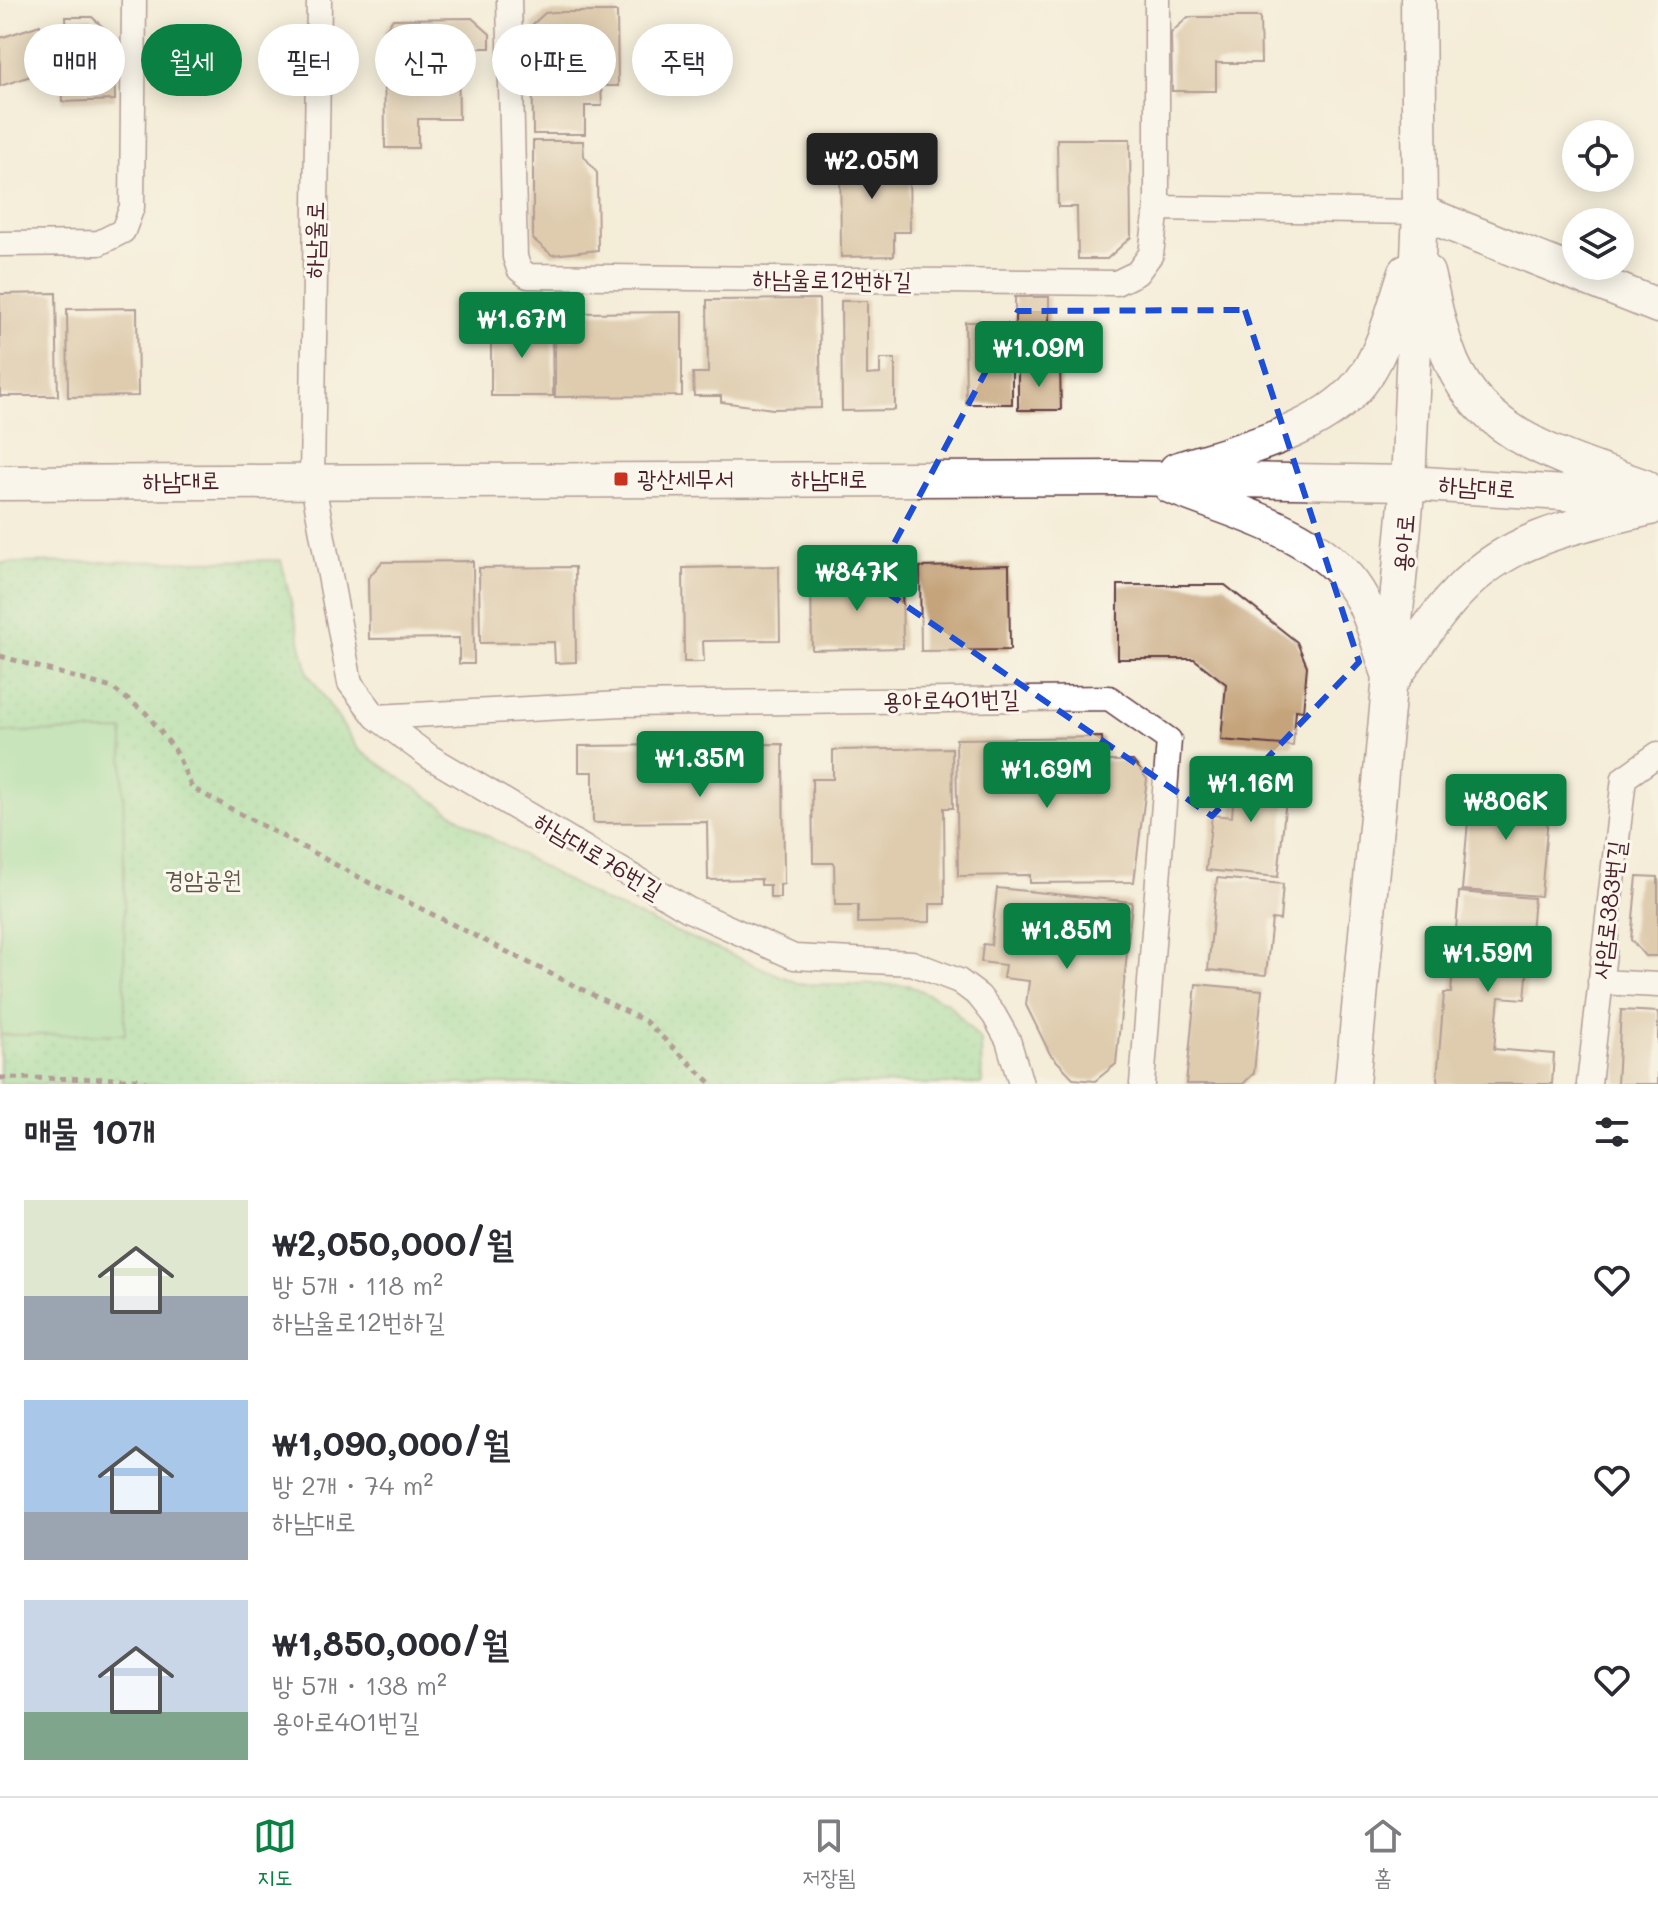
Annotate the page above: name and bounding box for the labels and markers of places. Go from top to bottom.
pin: ₩2.05M [807,133,937,201]
pin: ₩1.67M [457,292,587,360]
pin: ₩1.09M [974,321,1104,389]
place label: 광산세무서 [637,462,734,493]
marker: 광산세무서 [612,470,630,488]
pin: ₩847K [801,545,913,613]
pin: ₩1.35M [635,731,765,799]
pin: ₩1.69M [982,742,1112,810]
pin: ₩1.16M [1186,756,1316,824]
pin: ₩806K [1450,774,1562,842]
pin: ₩1.85M [1002,903,1132,971]
pin: ₩1.59M [1423,926,1553,994]

